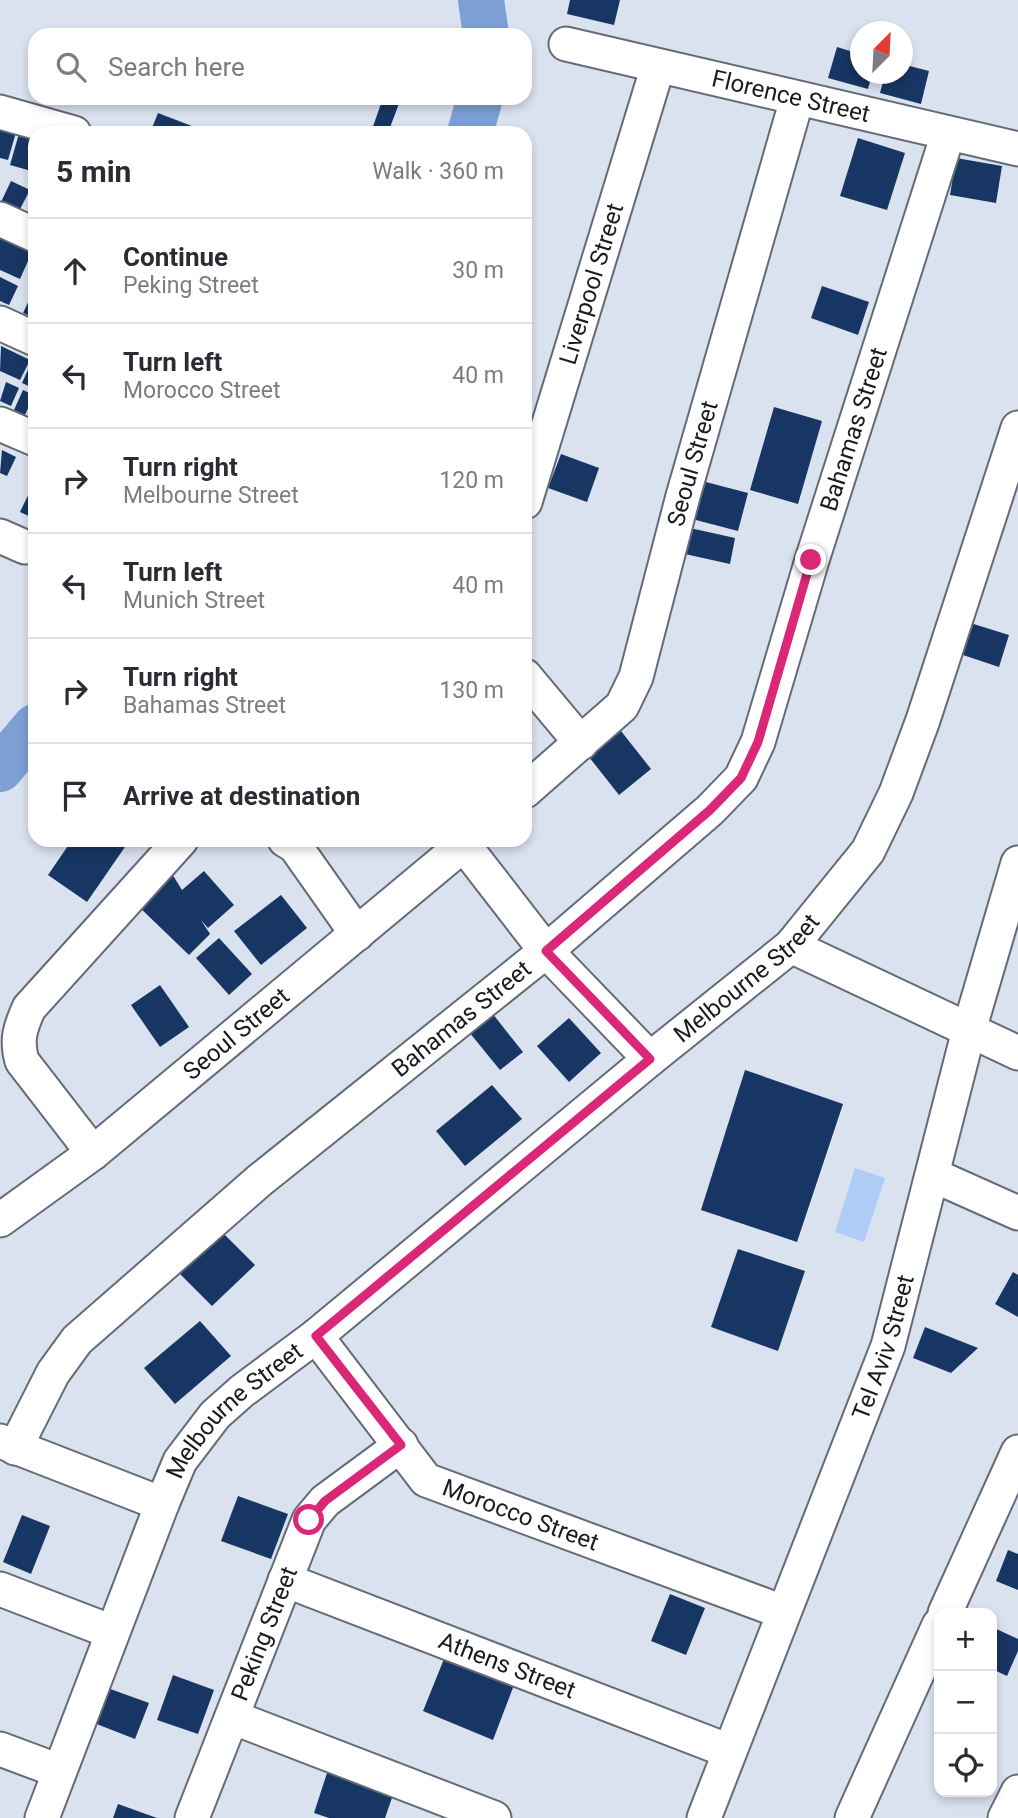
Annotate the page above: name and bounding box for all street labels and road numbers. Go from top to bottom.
street label: Florence Street [709,64,873,128]
street label: Liverpool Street [554,200,629,368]
street label: Bahamas Street [815,344,893,515]
street label: Seoul Street [662,397,724,529]
street label: Melbourne Street [668,908,825,1048]
street label: Bahamas Street [386,955,537,1083]
street label: Seoul Street [178,982,295,1086]
street label: Tel Aviv Street [847,1272,920,1424]
street label: Melbourne Street [160,1337,308,1483]
street label: Morocco Street [439,1473,603,1557]
street label: Peking Street [225,1562,303,1705]
street label: Athens Street [435,1627,580,1705]

